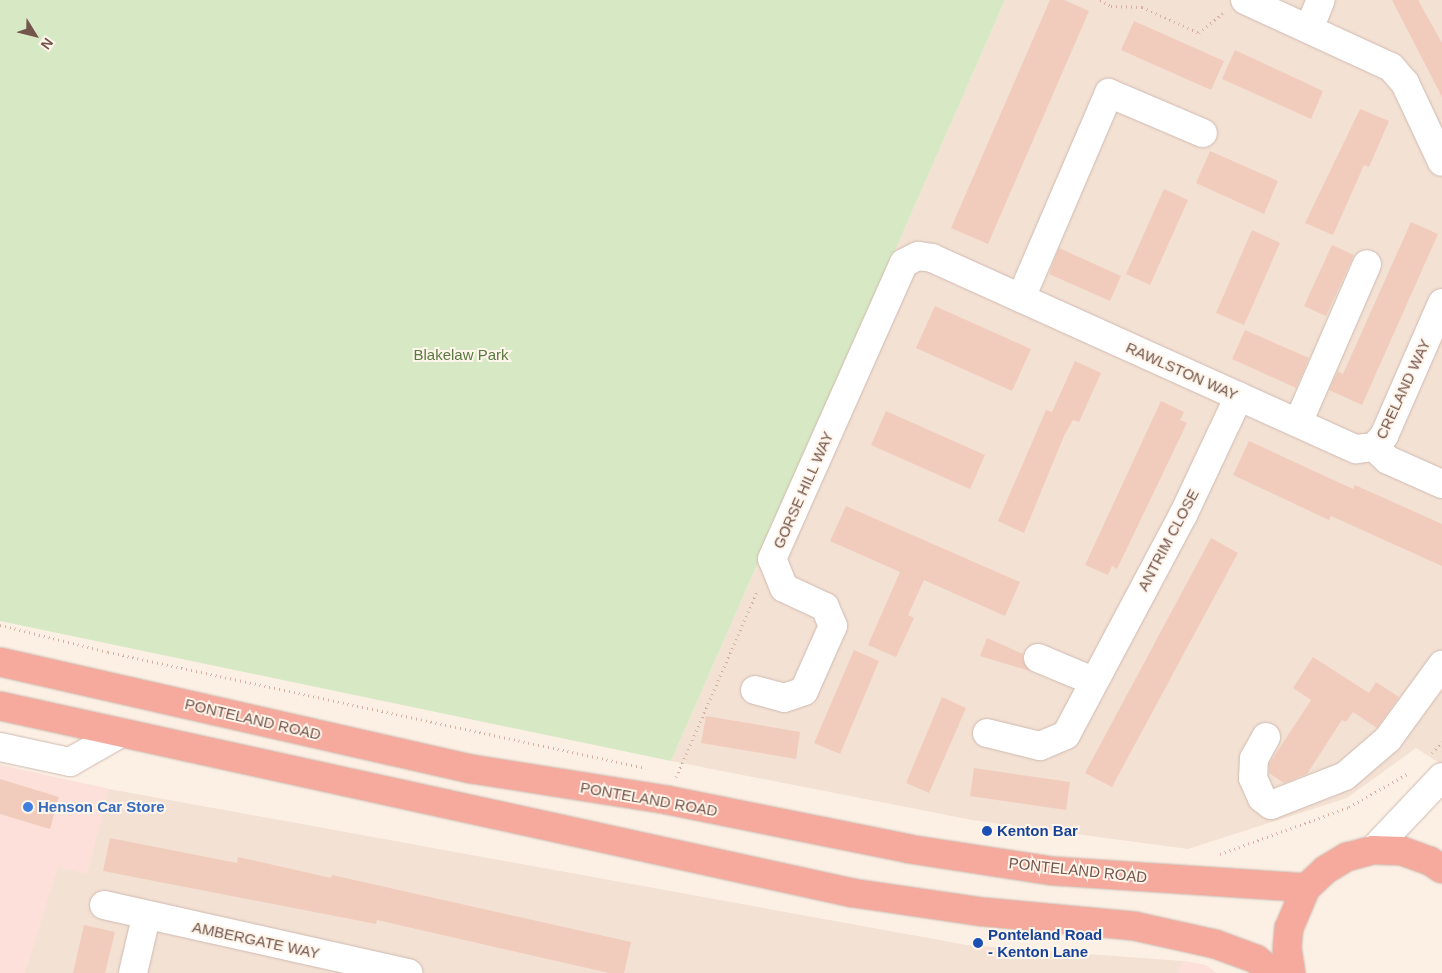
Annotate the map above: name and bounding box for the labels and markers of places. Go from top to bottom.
place label: Henson Car Store [38,798,165,816]
marker: Henson Car Store [22,801,34,813]
place label: Kenton Bar [997,822,1078,840]
marker: Kenton Bar [981,825,993,837]
place label: Ponteland Road - Kenton Lane [988,925,1102,960]
marker: Ponteland Road - Kenton Lane [972,937,984,949]

